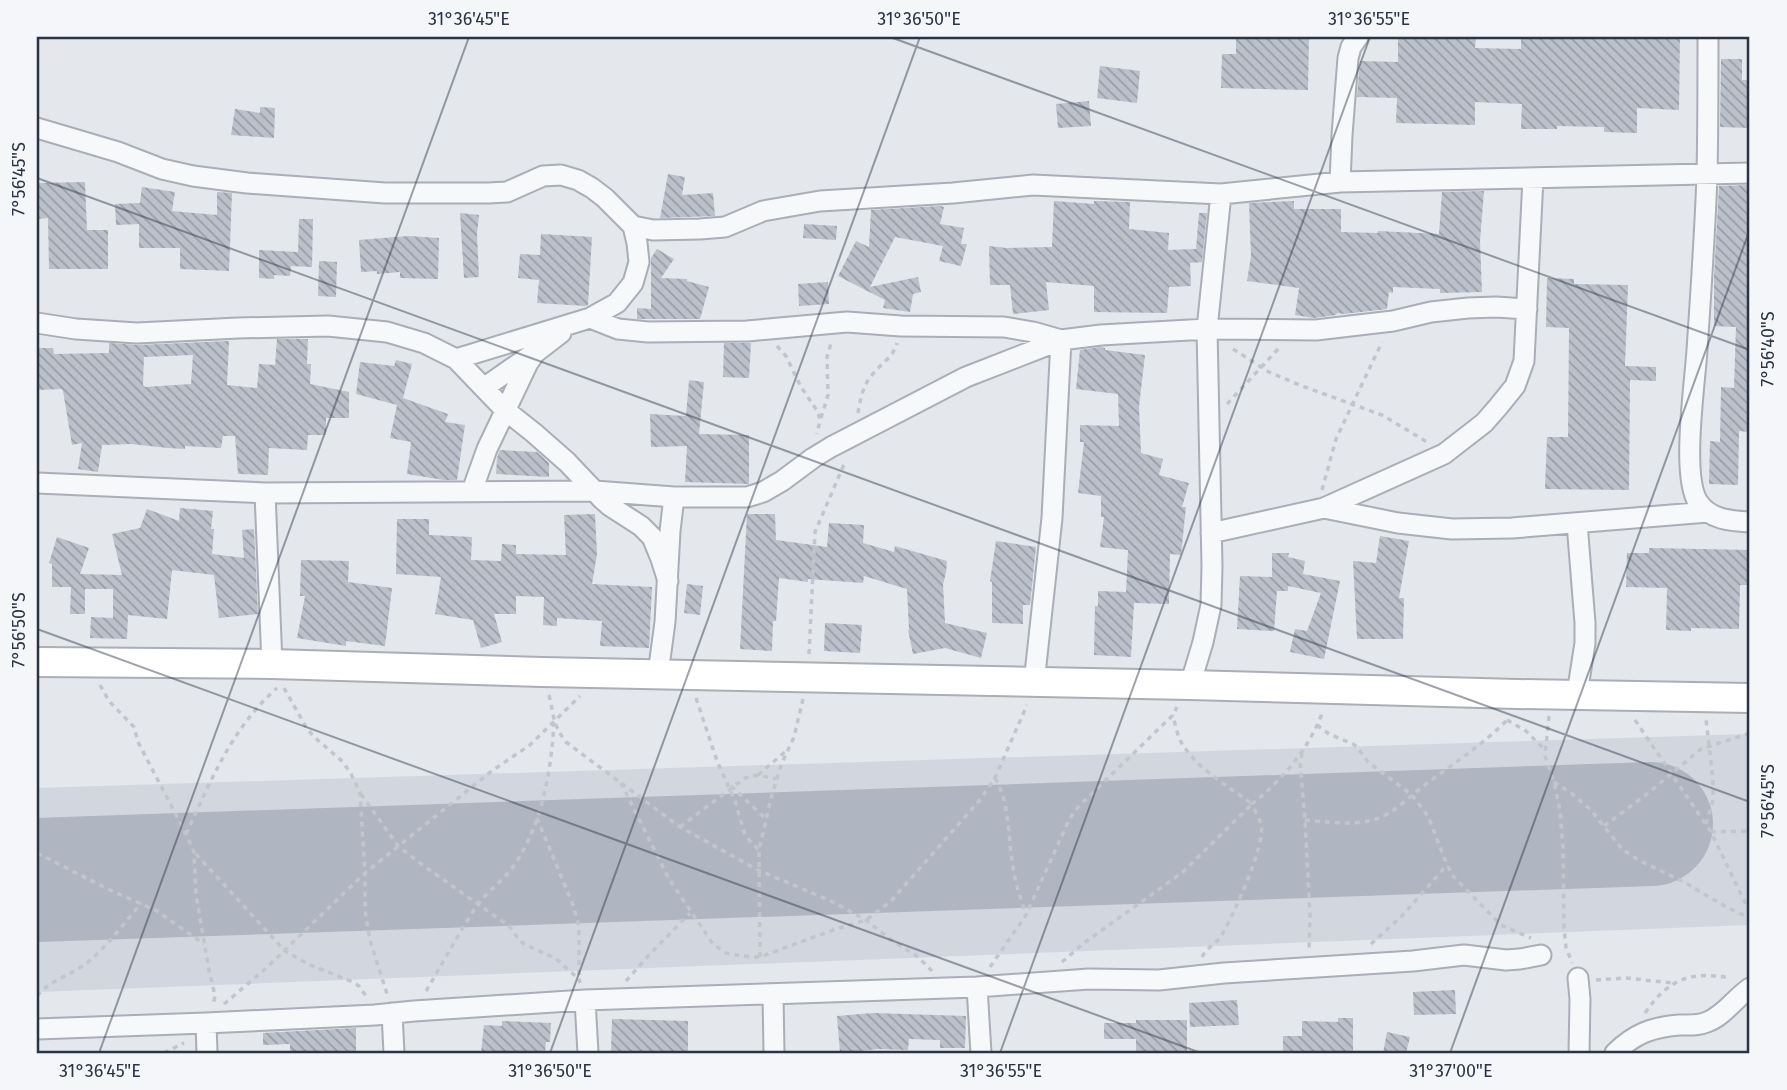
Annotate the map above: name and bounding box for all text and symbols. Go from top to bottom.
text: 31°36'45"E [428,8,510,30]
text: 31°36'50"E [877,8,961,30]
text: 31°36'55"E [1328,8,1410,30]
text: 7°56'45"S [8,142,30,216]
text: 7°56'40"S [1757,311,1779,387]
text: 7°56'50"S [8,592,30,668]
text: 7°56'45"S [1757,764,1779,838]
text: 31°36'45"E [59,1060,141,1082]
text: 31°36'50"E [508,1060,592,1082]
text: 31°36'55"E [960,1060,1042,1082]
text: 31°37'00"E [1409,1060,1493,1082]

